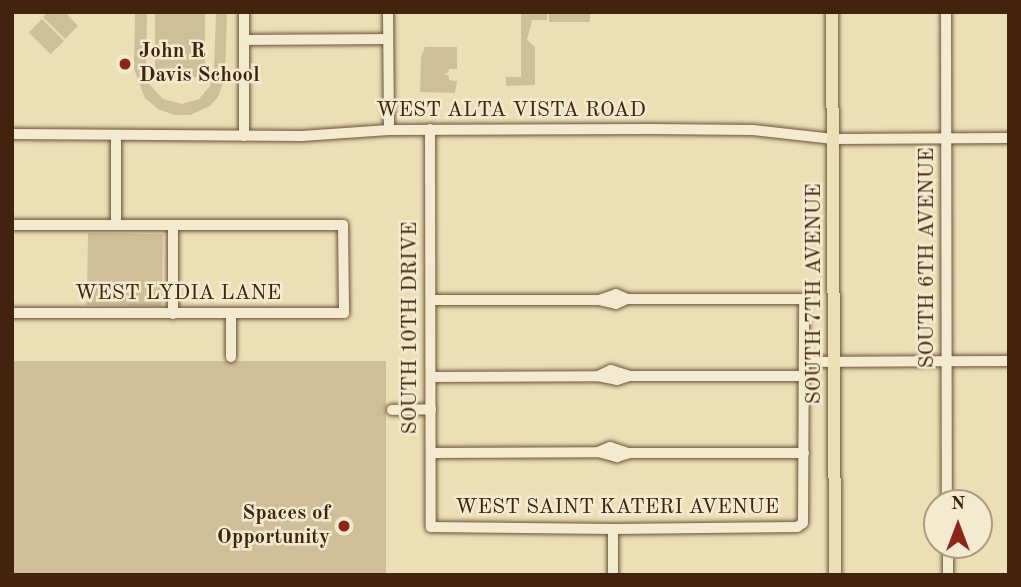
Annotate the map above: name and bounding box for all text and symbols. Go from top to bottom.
place label: John R Davis School [139,39,260,89]
marker: John R Davis School [117,56,133,72]
street label: WEST ALTA VISTA ROAD [376,98,646,124]
street label: SOUTH 6TH AVENUE [915,148,941,368]
street label: SOUTH 7TH AVENUE [802,184,828,404]
street label: SOUTH 10TH DRIVE [398,221,424,435]
street label: WEST LYDIA LANE [75,281,281,307]
north arrow [923,489,993,559]
street label: WEST SAINT KATERI AVENUE [455,495,779,521]
text: N [951,495,965,514]
place label: Spaces of Opportunity [217,501,330,551]
marker: Spaces of Opportunity [336,518,352,534]

